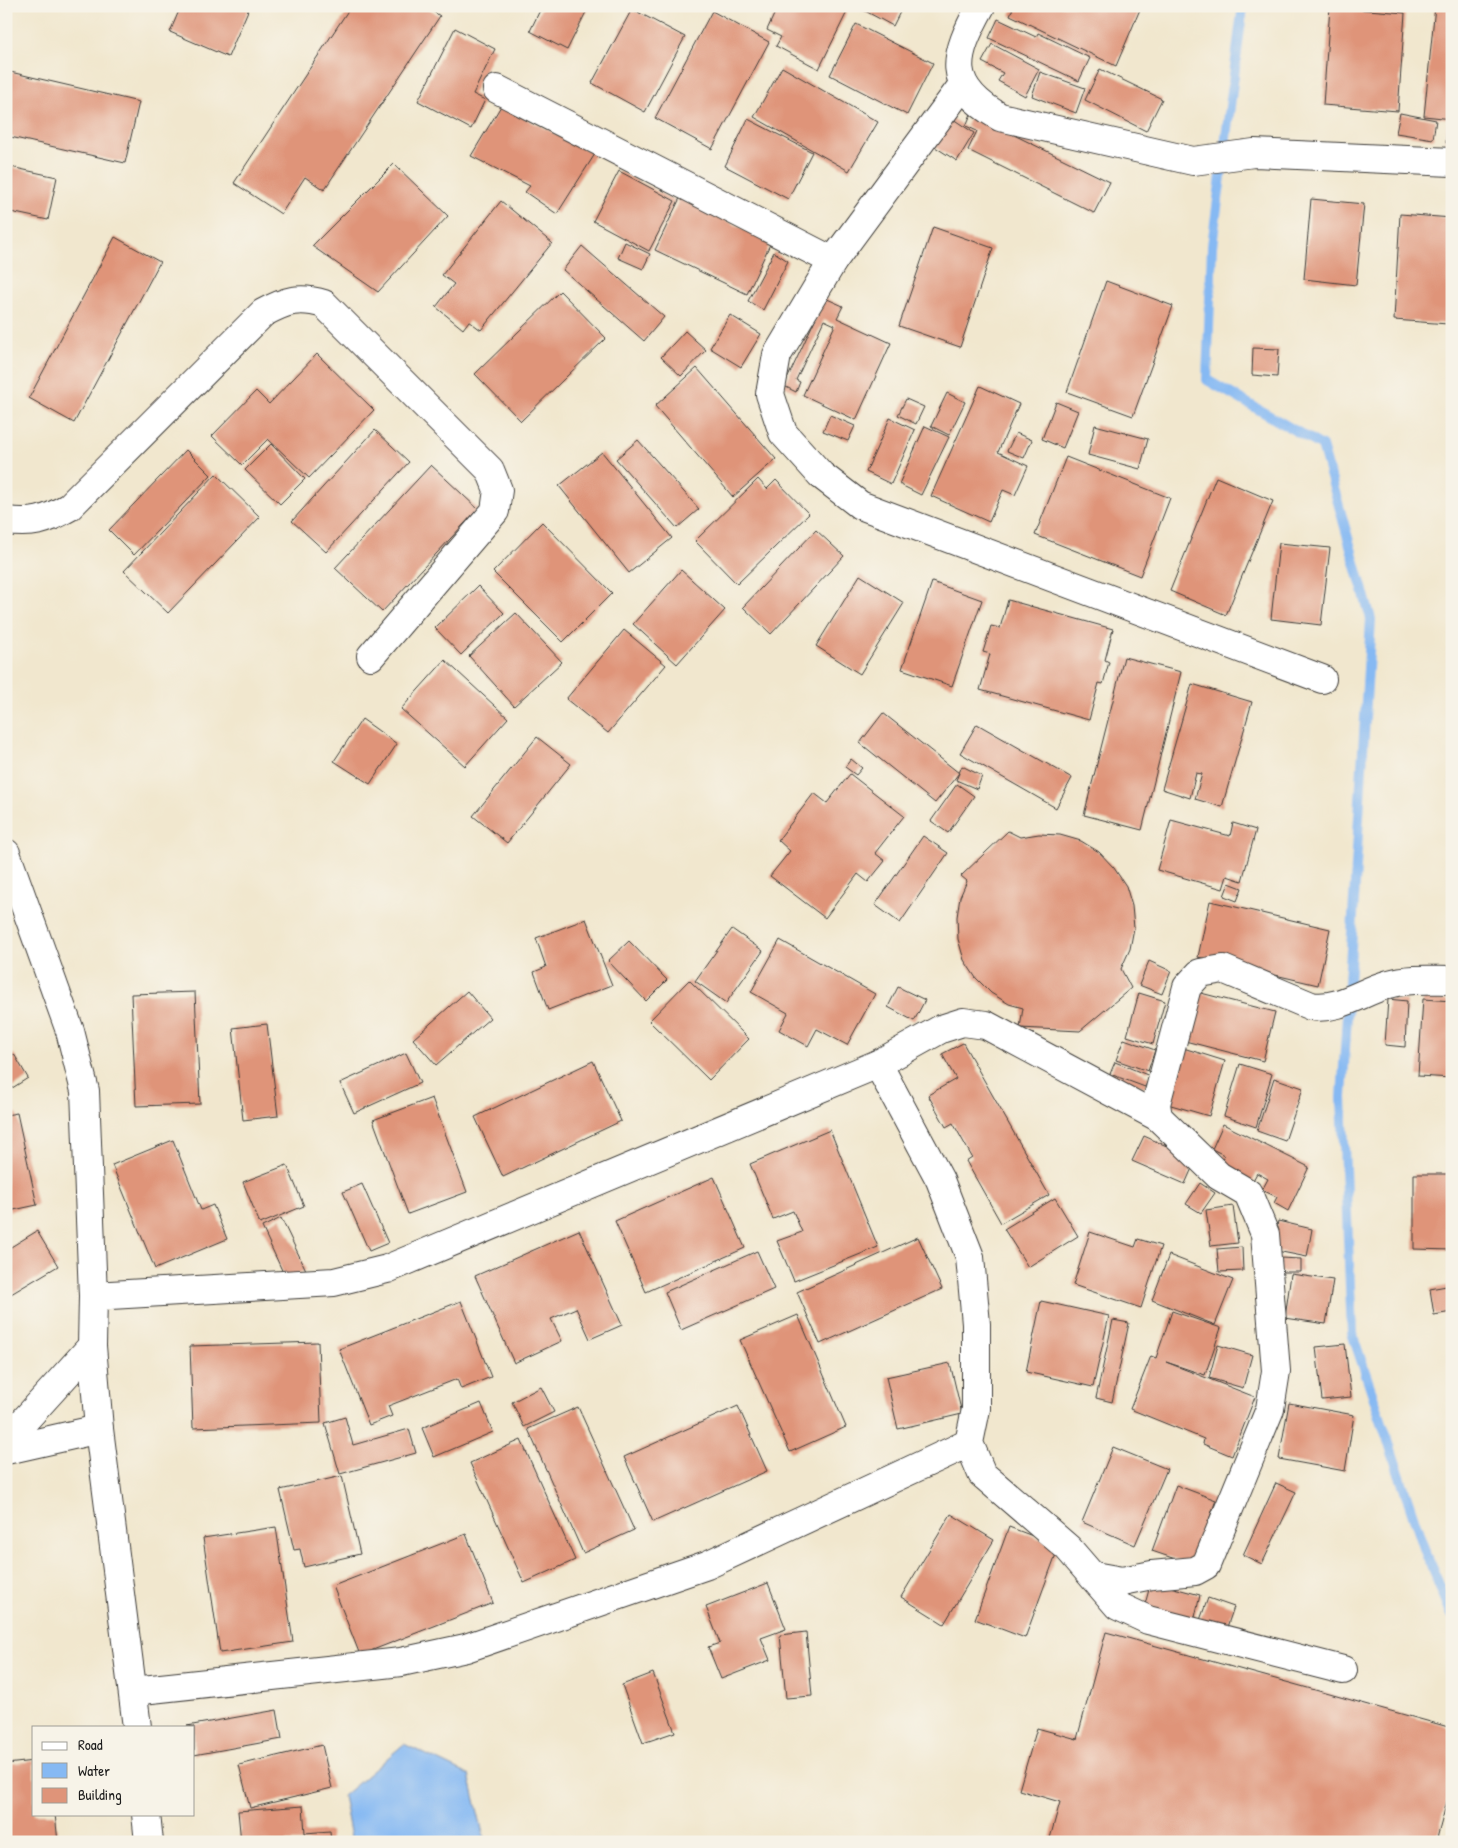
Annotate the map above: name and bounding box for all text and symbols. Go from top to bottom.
legend [32,1726,195,1816]
text: Road [78,1734,103,1755]
text: Water [78,1760,110,1781]
text: Building [78,1784,122,1805]

